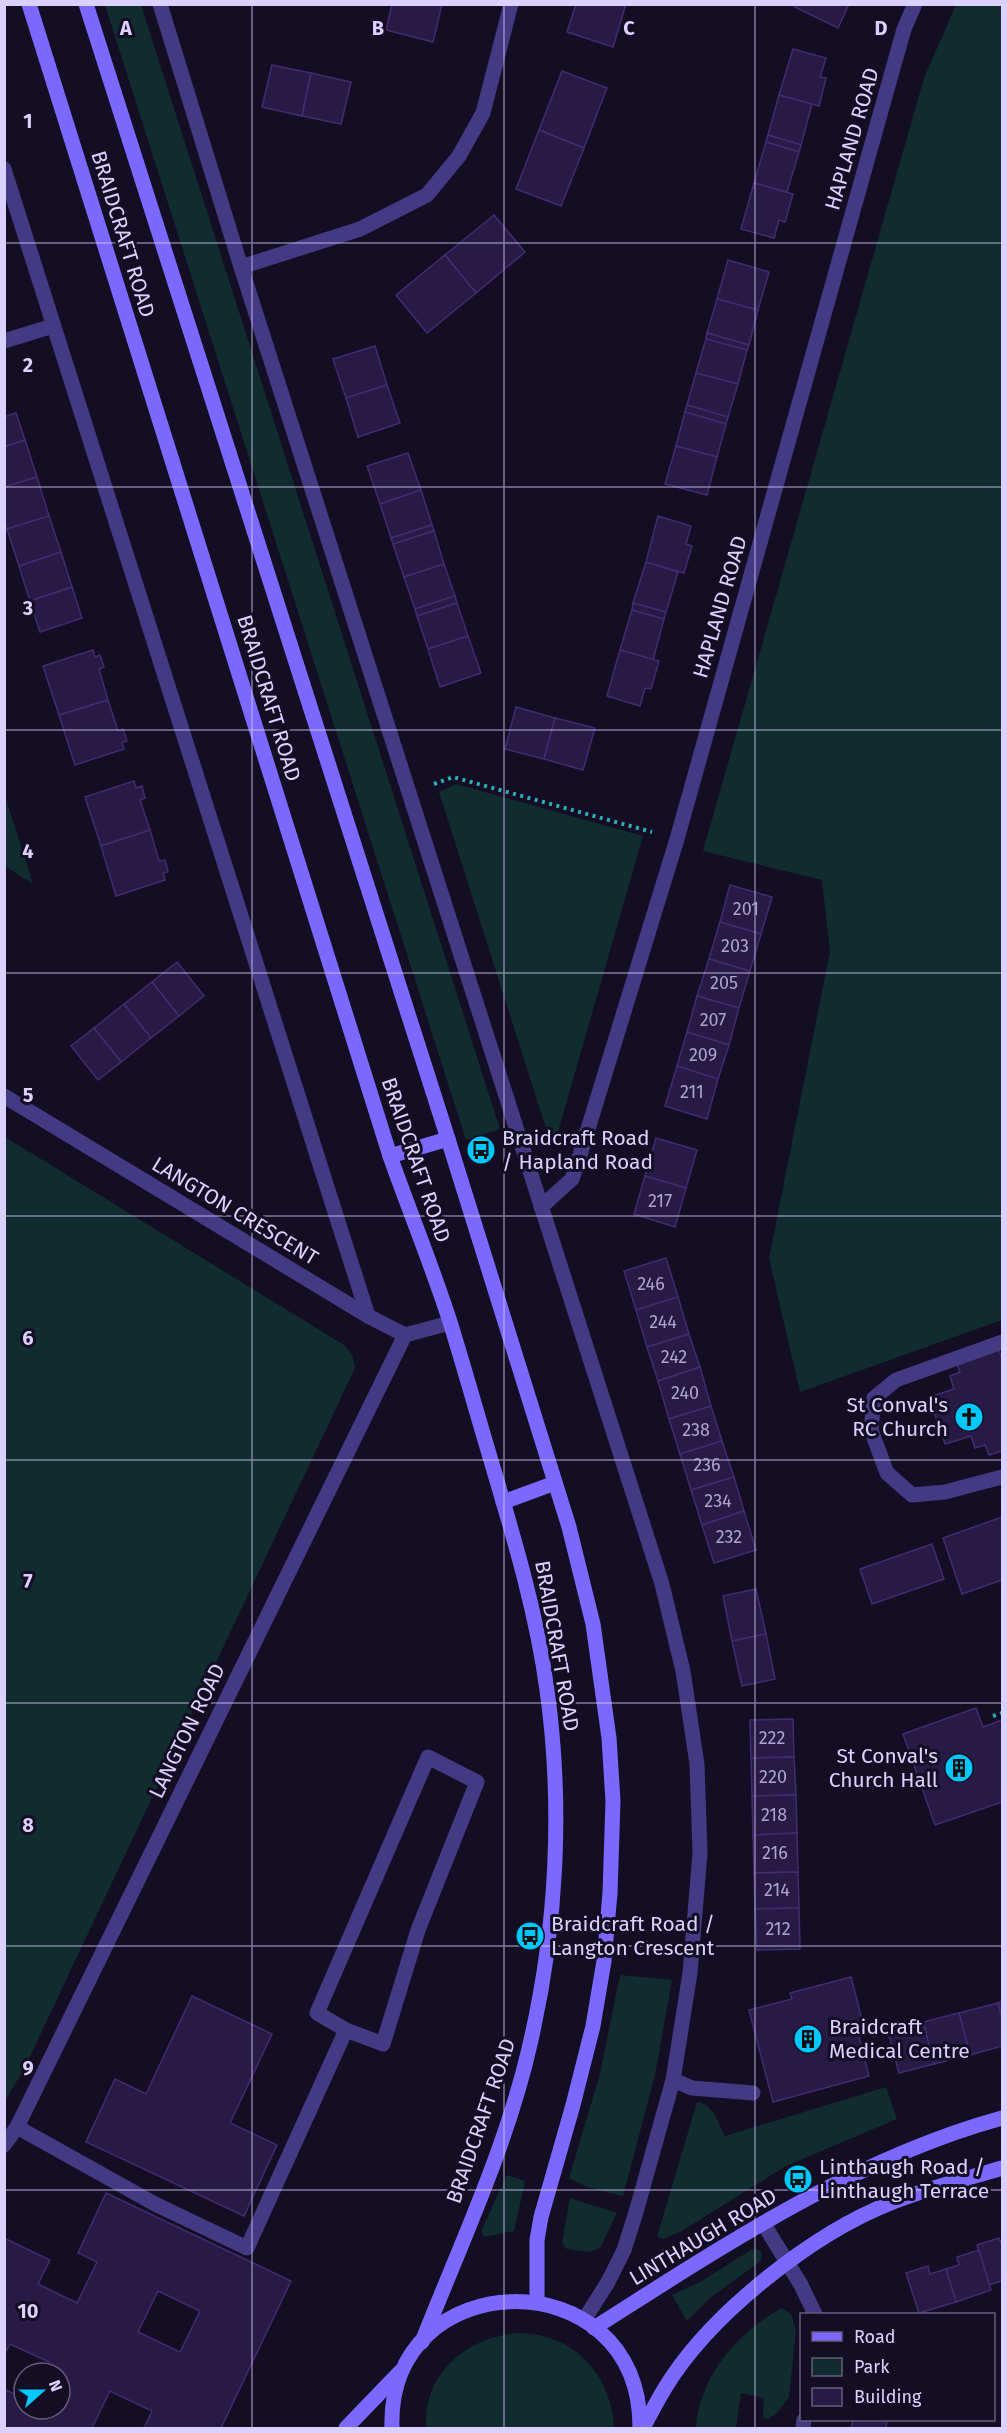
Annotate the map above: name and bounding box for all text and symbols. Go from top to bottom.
text: A [119,16,133,40]
text: B [372,16,384,40]
text: C [623,16,635,40]
text: D [874,16,888,40]
street label: HAPLAND ROAD [819,65,885,213]
text: 1 [23,109,33,133]
street label: BRAIDCRAFT ROAD [85,148,161,320]
text: 2 [23,353,33,377]
street label: HAPLAND ROAD [687,533,753,681]
text: 3 [22,596,33,620]
street label: BRAIDCRAFT ROAD [231,612,307,784]
text: 4 [22,839,34,863]
house number: 201 [733,898,759,920]
house number: 203 [721,935,749,957]
house number: 205 [710,972,738,994]
house number: 207 [700,1009,726,1031]
house number: 209 [689,1044,717,1066]
street label: BRAIDCRAFT ROAD [376,1074,456,1246]
house number: 211 [680,1081,704,1103]
text: 5 [23,1083,34,1107]
place label: Braidcraft Road / Hapland Road [502,1125,653,1175]
bus stop icon: Braidcraft Road / Hapland Road [465,1134,497,1166]
street label: LANGTON CRESCENT [147,1151,323,1271]
house number: 217 [648,1190,672,1212]
house number: 246 [637,1273,665,1295]
house number: 244 [649,1311,677,1333]
text: 6 [22,1326,34,1350]
house number: 242 [661,1346,687,1368]
house number: 240 [671,1382,699,1404]
place label: St Conval's RC Church [846,1392,948,1442]
church icon: St Conval's RC Church [953,1401,985,1433]
house number: 238 [682,1419,710,1441]
house number: 236 [693,1454,721,1476]
house number: 234 [704,1490,732,1512]
house number: 232 [716,1526,742,1548]
street label: BRAIDCRAFT ROAD [529,1559,585,1733]
text: 7 [23,1569,33,1593]
street label: LANGTON ROAD [143,1659,231,1803]
house number: 222 [759,1727,785,1749]
place label: St Conval's Church Hall [829,1743,938,1793]
building icon: St Conval's Church Hall [943,1752,975,1784]
house number: 220 [759,1766,787,1788]
house number: 218 [761,1804,787,1826]
text: 8 [22,1813,34,1837]
house number: 216 [762,1842,788,1864]
house number: 214 [764,1879,790,1901]
place label: Braidcraft Road / Langton Crescent [551,1911,715,1961]
house number: 212 [765,1918,791,1940]
bus stop icon: Braidcraft Road / Langton Crescent [514,1920,546,1952]
place label: Braidcraft Medical Centre [829,2014,970,2064]
building icon: Braidcraft Medical Centre [792,2023,824,2055]
street label: BRAIDCRAFT ROAD [441,2035,521,2207]
text: 9 [22,2056,34,2080]
place label: Linthaugh Road / Linthaugh Terrace [819,2154,989,2204]
bus stop icon: Linthaugh Road / Linthaugh Terrace [782,2163,814,2195]
street label: LINTHAUGH ROAD [625,2183,781,2291]
text: 10 [18,2299,38,2323]
legend [800,2313,995,2421]
text: Road [854,2326,896,2348]
text: Park [854,2356,890,2378]
north arrow [12,2361,72,2421]
text: N [45,2377,66,2394]
text: Building [854,2386,922,2408]

